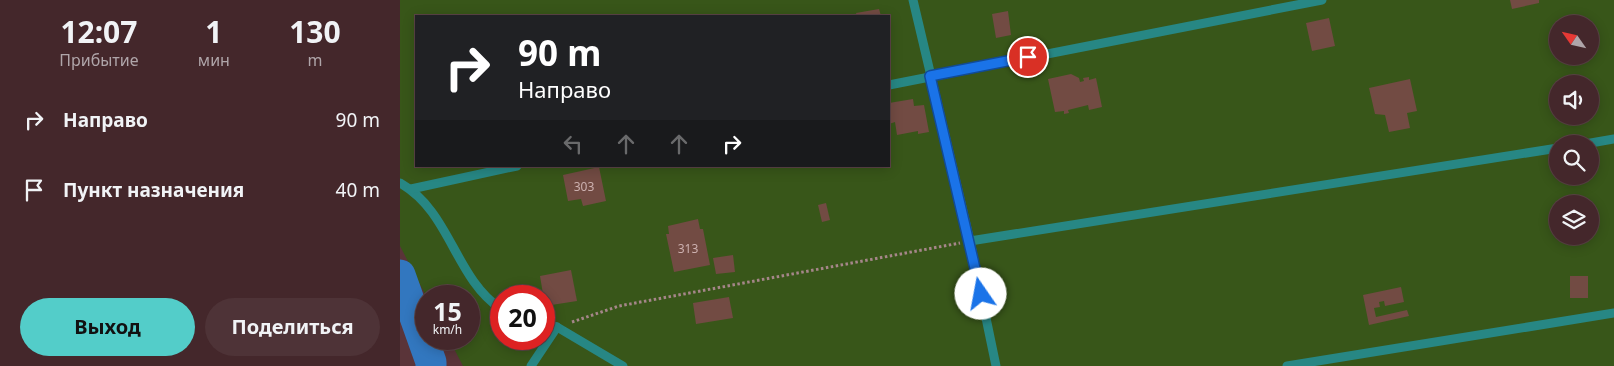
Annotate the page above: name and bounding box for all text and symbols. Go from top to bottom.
text: 12:07 [60,11,137,52]
text: 1 [205,11,222,52]
text: 130 [289,11,341,52]
north arrow [1549,15,1599,65]
map controls [1549,15,1599,245]
text: 90 m [518,29,601,76]
icon: right [435,35,500,100]
pin [1007,36,1049,78]
icon: arrive [1014,43,1042,71]
text: Прибытие [59,49,139,71]
text: мин [198,49,230,71]
text: m [307,49,322,71]
text: Направо [518,74,611,104]
button: sound [1549,75,1599,125]
icon: right [20,106,48,134]
text: Направо [63,107,148,133]
text: 90 m [336,107,380,133]
icon: left [559,130,587,158]
icon: ahead [612,130,640,158]
icon: ahead [665,130,693,158]
icon: right [718,130,746,158]
button: search [1549,135,1599,185]
icon: arrive [20,176,48,204]
text: Пункт назначения [63,177,244,203]
text: 40 m [336,177,380,203]
house number: 303 [574,178,594,195]
button: layers [1549,195,1599,245]
house number: 313 [678,240,698,257]
position arrow [954,267,1006,319]
speed limit sign: 20 [490,285,555,350]
text: 15 [433,294,462,328]
button: Выход [20,298,195,356]
button: Поделиться [205,298,380,356]
text: km/h [433,321,462,338]

